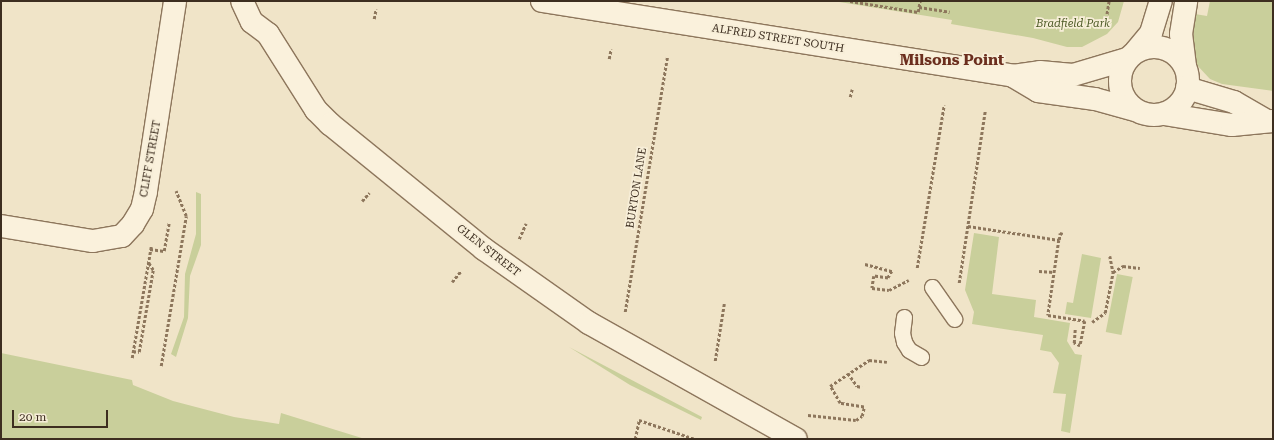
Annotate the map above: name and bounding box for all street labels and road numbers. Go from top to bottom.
street label: ALFRED STREET SOUTH [711,22,845,56]
street label: CLIFF STREET [138,120,164,198]
street label: BURTON LANE [624,147,650,229]
street label: GLEN STREET [454,222,522,280]

